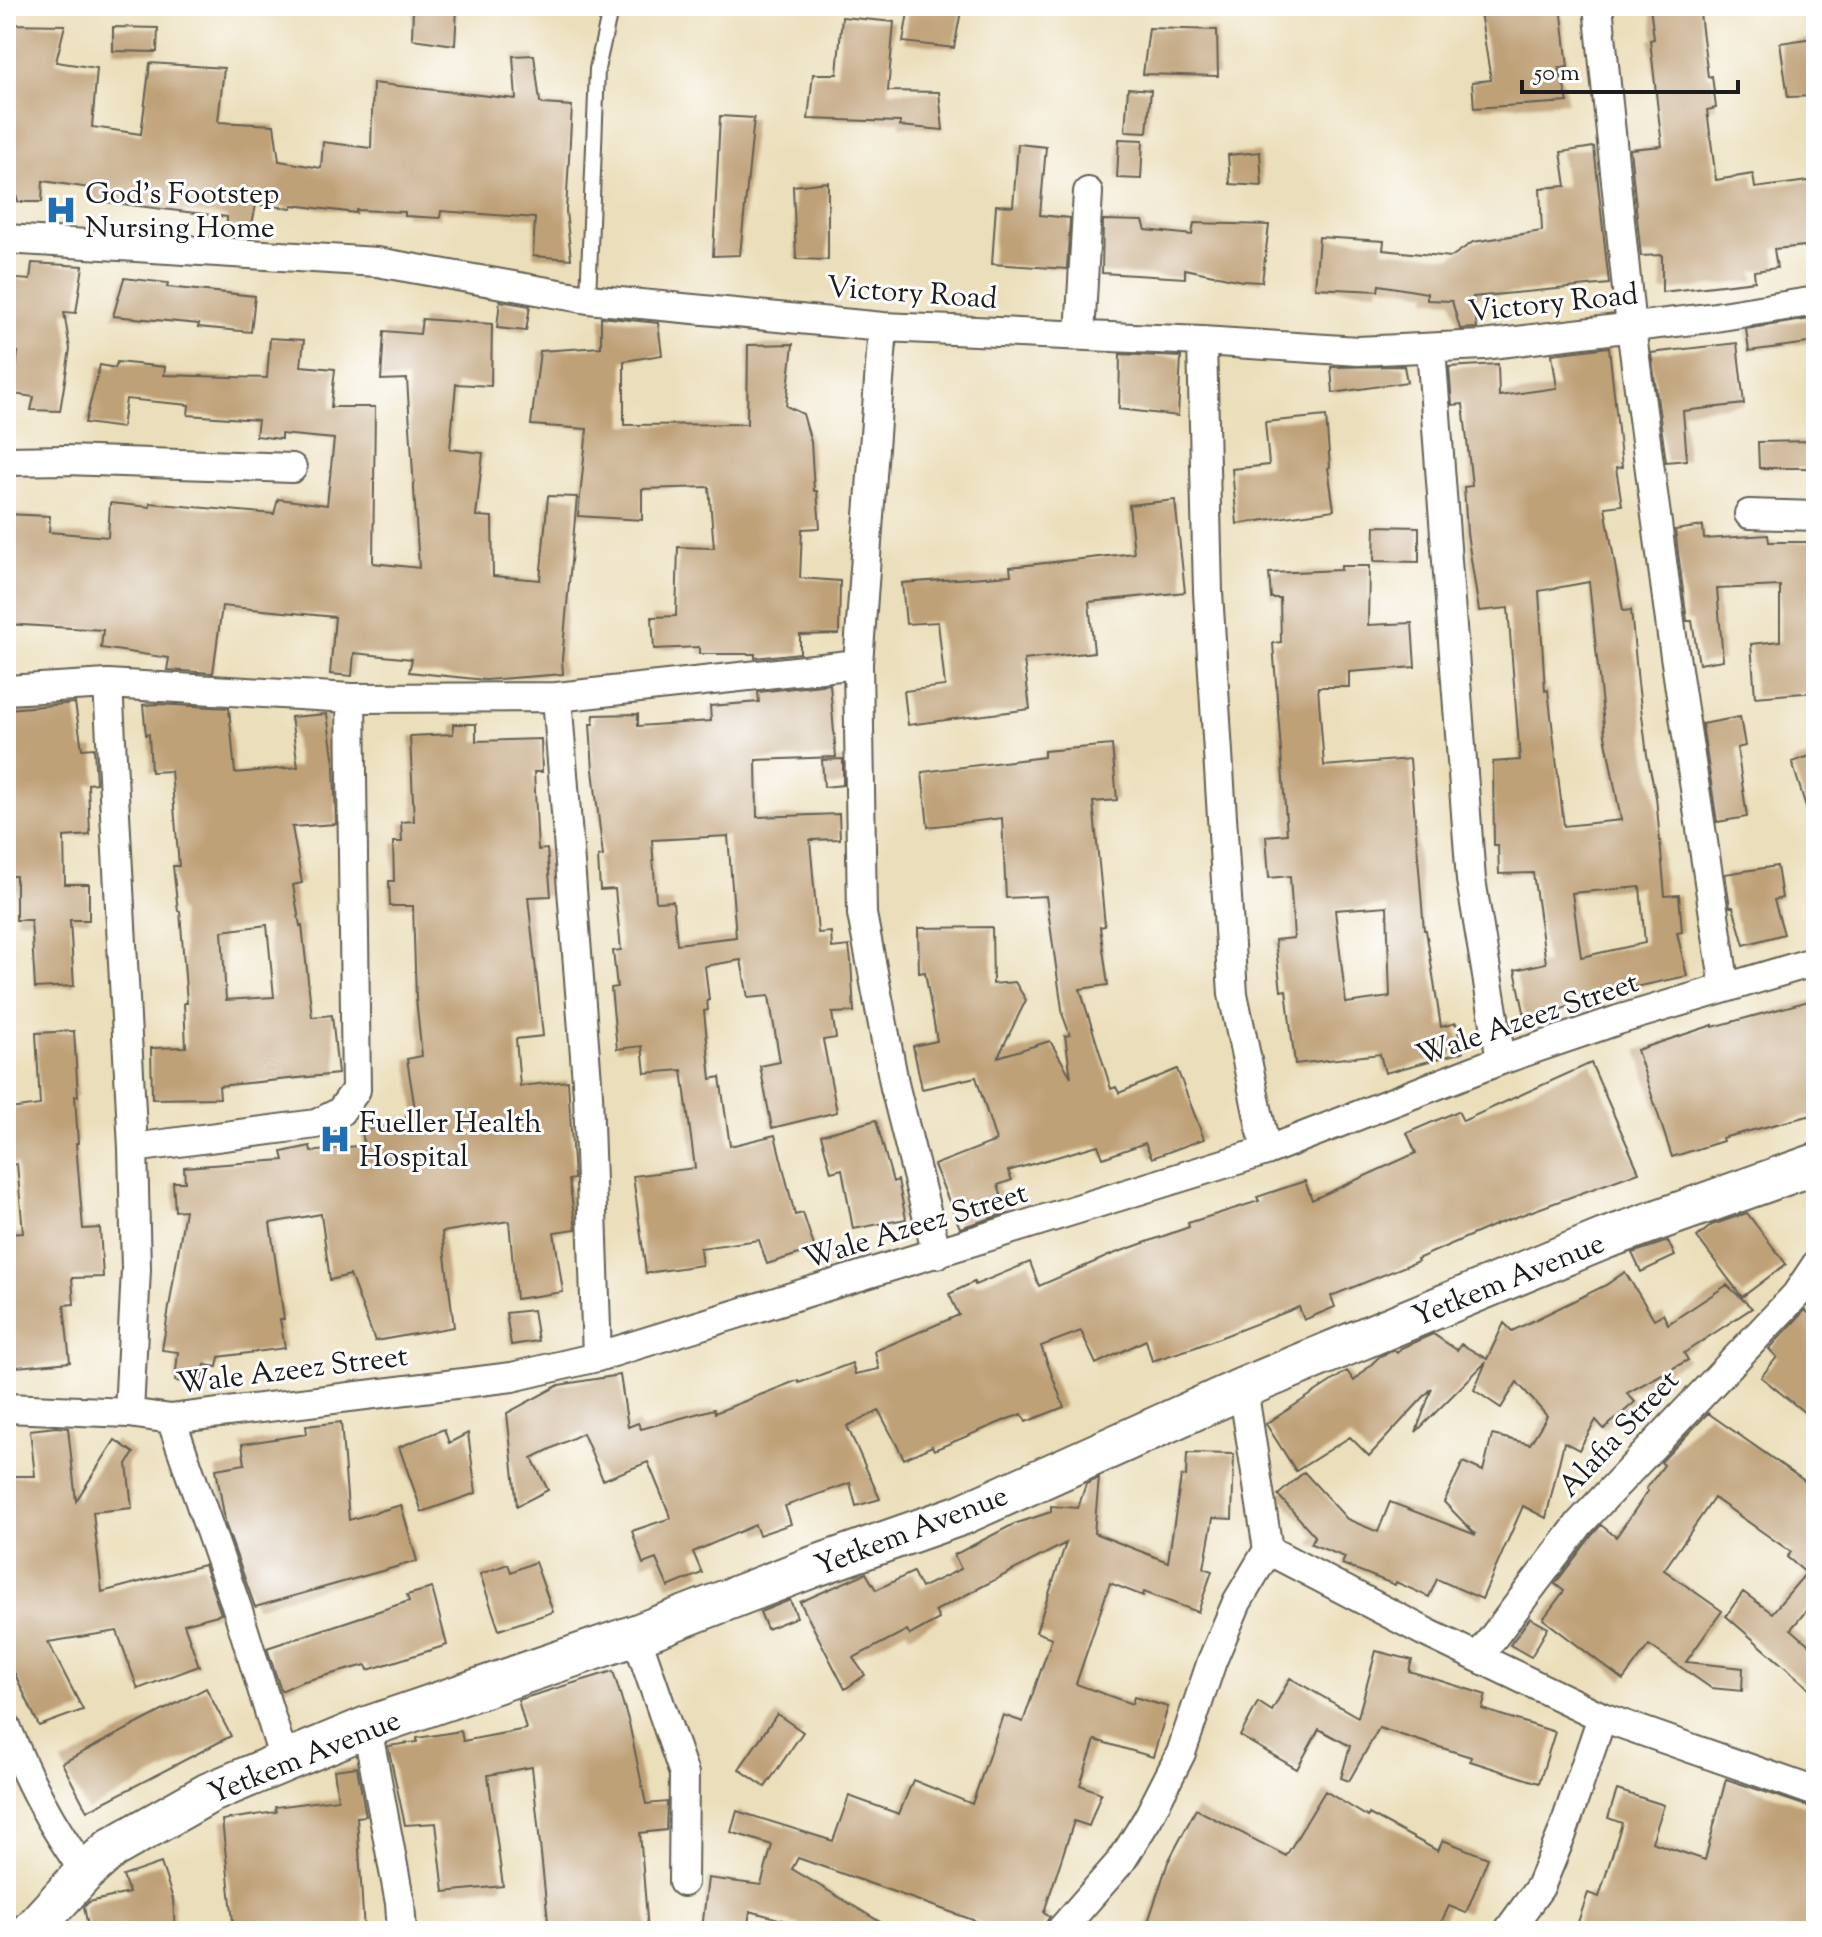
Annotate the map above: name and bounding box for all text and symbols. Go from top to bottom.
scale bar [1522,44,1738,94]
text: 50 m [1532,57,1580,91]
place label: God's Footstep Nursing Home [85,174,279,251]
hospital icon: God's Footstep Nursing Home [44,193,78,227]
street label: Victory Road [825,267,999,322]
street label: Victory Road [1466,274,1641,335]
street label: Wale Azeez Street [1411,962,1645,1079]
place label: Fueller Health Hospital [359,1103,542,1180]
hospital icon: Fueller Health Hospital [318,1122,352,1156]
street label: Wale Azeez Street [798,1173,1033,1282]
street label: Yetkem Avenue [1406,1223,1611,1339]
street label: Wale Azeez Street [174,1336,410,1407]
street label: Alafia Street [1549,1361,1690,1508]
street label: Yetkem Avenue [809,1476,1015,1589]
street label: Yetkem Avenue [202,1700,407,1816]

